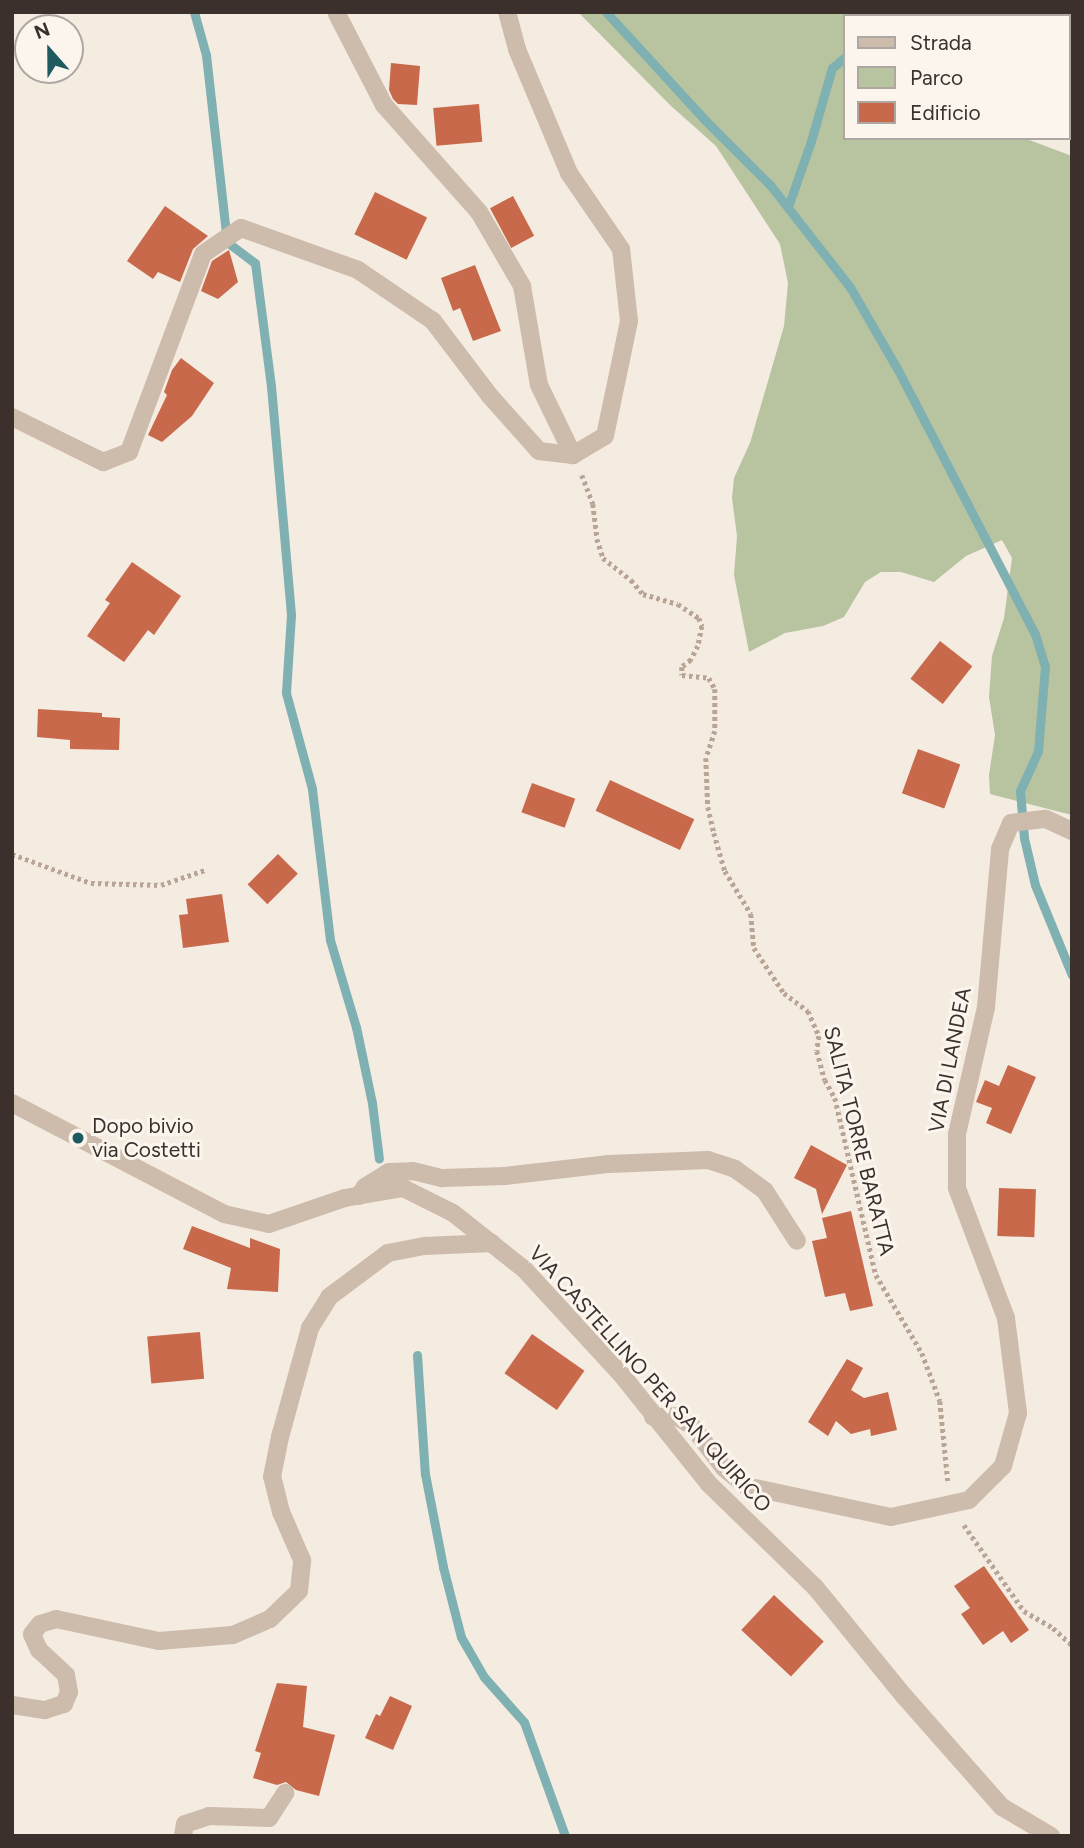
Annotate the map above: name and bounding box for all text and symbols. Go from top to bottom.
north arrow [14,14,84,84]
legend [842,14,1070,140]
text: N [31,17,53,44]
text: Strada [910,30,972,55]
text: Parco [910,65,963,90]
text: Edificio [910,100,981,125]
street label: VIA DI LANDEA [924,985,976,1135]
street label: SALITA TORRE BARATTA [818,1024,900,1258]
place label: Dopo bivio via Costetti [92,1113,201,1163]
marker: Dopo bivio via Costetti [70,1130,86,1146]
street label: VIA CASTELLINO PER SAN QUIRICO [524,1241,776,1517]

